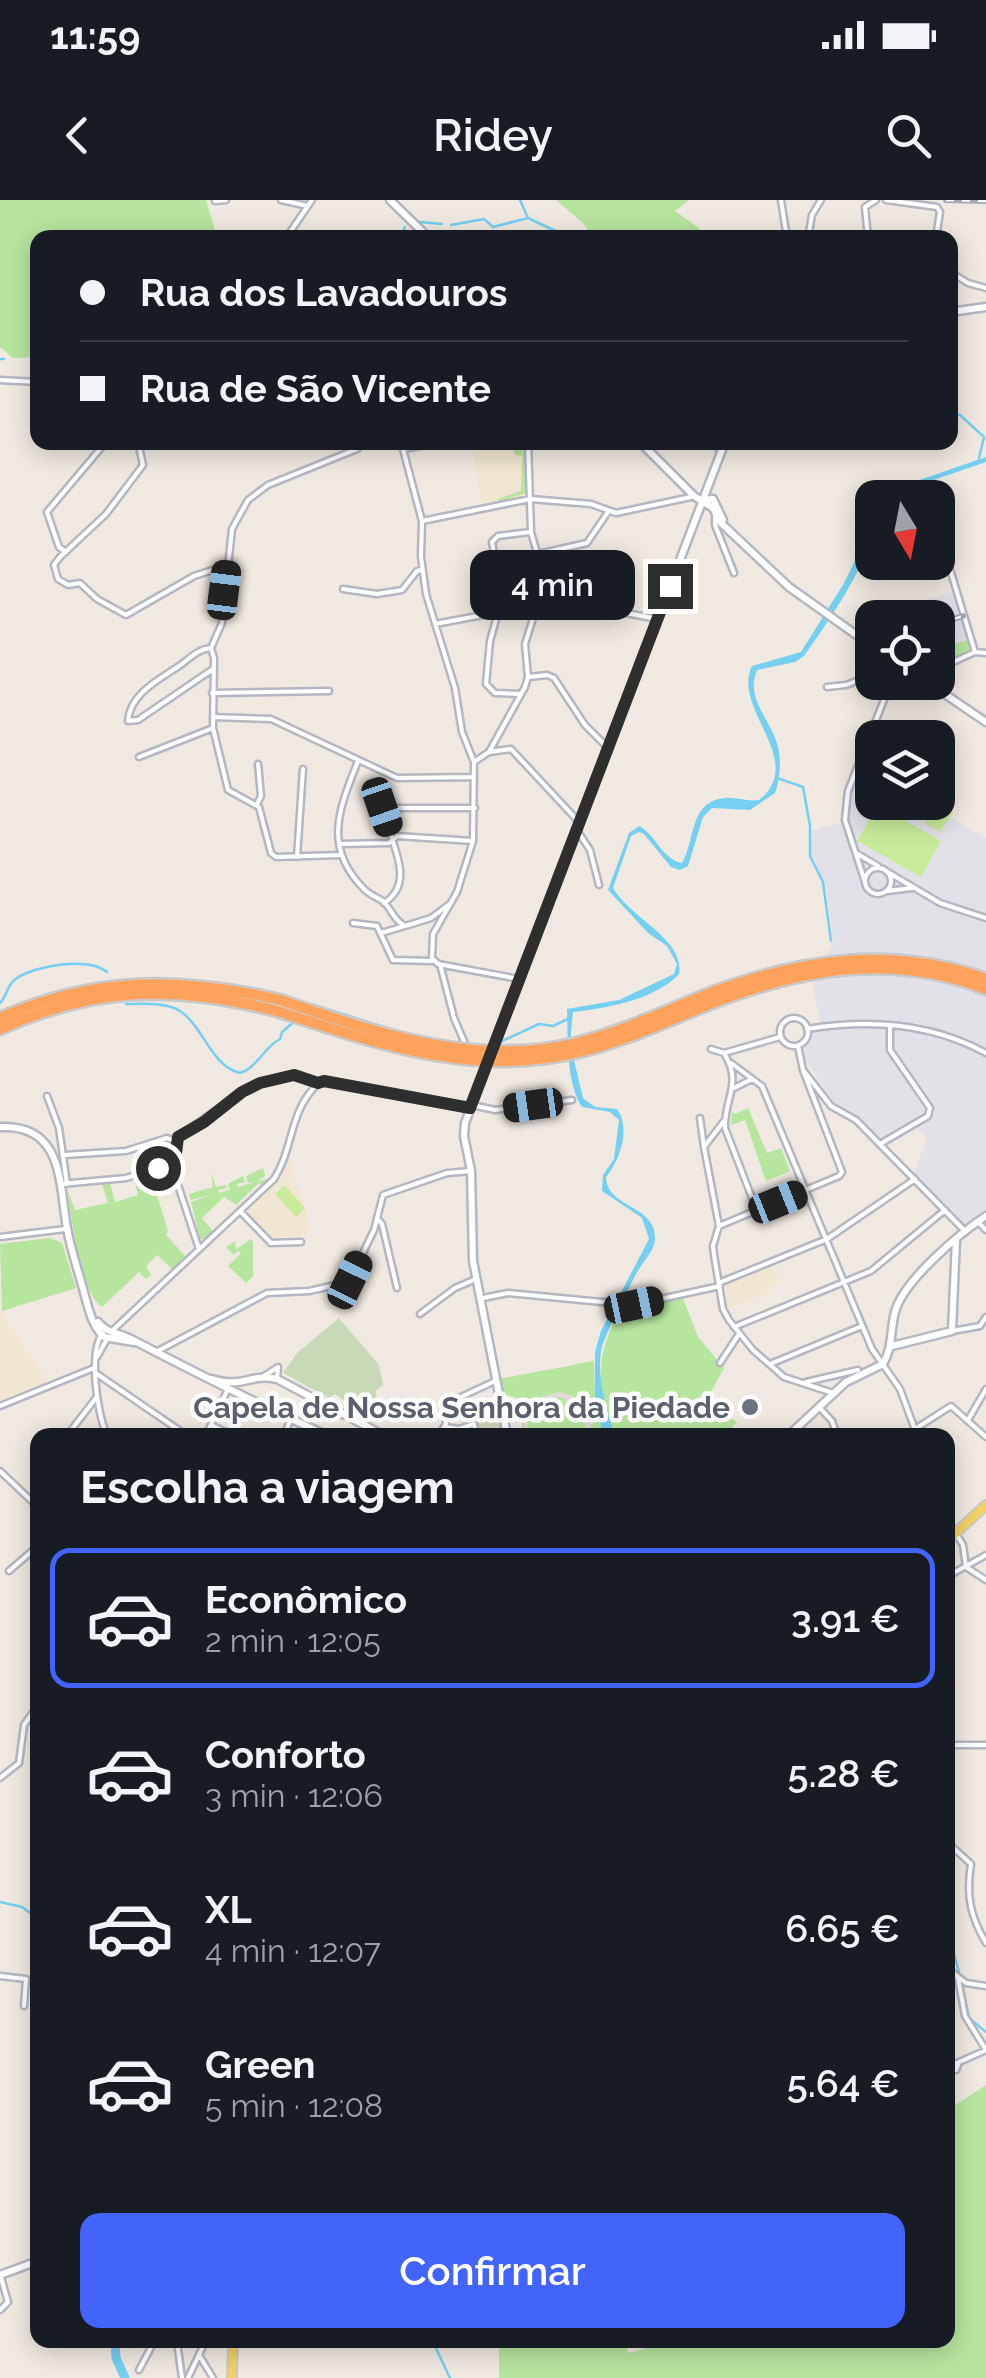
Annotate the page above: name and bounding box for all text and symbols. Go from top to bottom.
text: 11:59 [50,13,140,58]
icon: back [50,108,105,163]
icon: search [881,108,936,163]
text: Ridey [433,109,553,162]
text: Rua dos Lavadouros [140,270,508,315]
text: Rua de São Vicente [140,366,491,411]
north arrow [855,480,955,580]
map controls [855,480,955,820]
callout: 4 min [470,551,635,621]
car [205,558,243,622]
route end [648,564,693,609]
text: 4 min [511,566,594,603]
button: locate [855,600,955,700]
button: layers [855,720,955,820]
car [358,774,406,840]
car [501,1086,565,1124]
route start [136,1146,181,1191]
car [745,1177,811,1227]
car [323,1246,377,1314]
car [602,1284,666,1326]
place label: Capela de Nossa Senhora da Piedade [193,1390,730,1425]
marker: Capela de Nossa Senhora da Piedade [739,1396,761,1418]
text: Escolha a viagem [80,1461,455,1514]
icon: car [85,1573,175,1663]
text: Econômico [205,1577,407,1622]
text: 3.91 € [791,1596,900,1641]
text: 2 min · 12:05 [205,1622,381,1659]
icon: car [85,1728,175,1818]
text: Conforto [205,1732,366,1777]
text: 5.28 € [788,1751,900,1796]
text: 3 min · 12:06 [205,1777,383,1814]
icon: car [85,1883,175,1973]
text: XL [205,1887,252,1932]
text: 6.65 € [785,1906,900,1951]
text: 4 min · 12:07 [205,1932,381,1969]
icon: car [85,2038,175,2128]
text: Green [205,2042,315,2087]
text: 5.64 € [787,2061,900,2106]
text: 5 min · 12:08 [205,2087,383,2124]
button: Confirmar [80,2213,905,2328]

